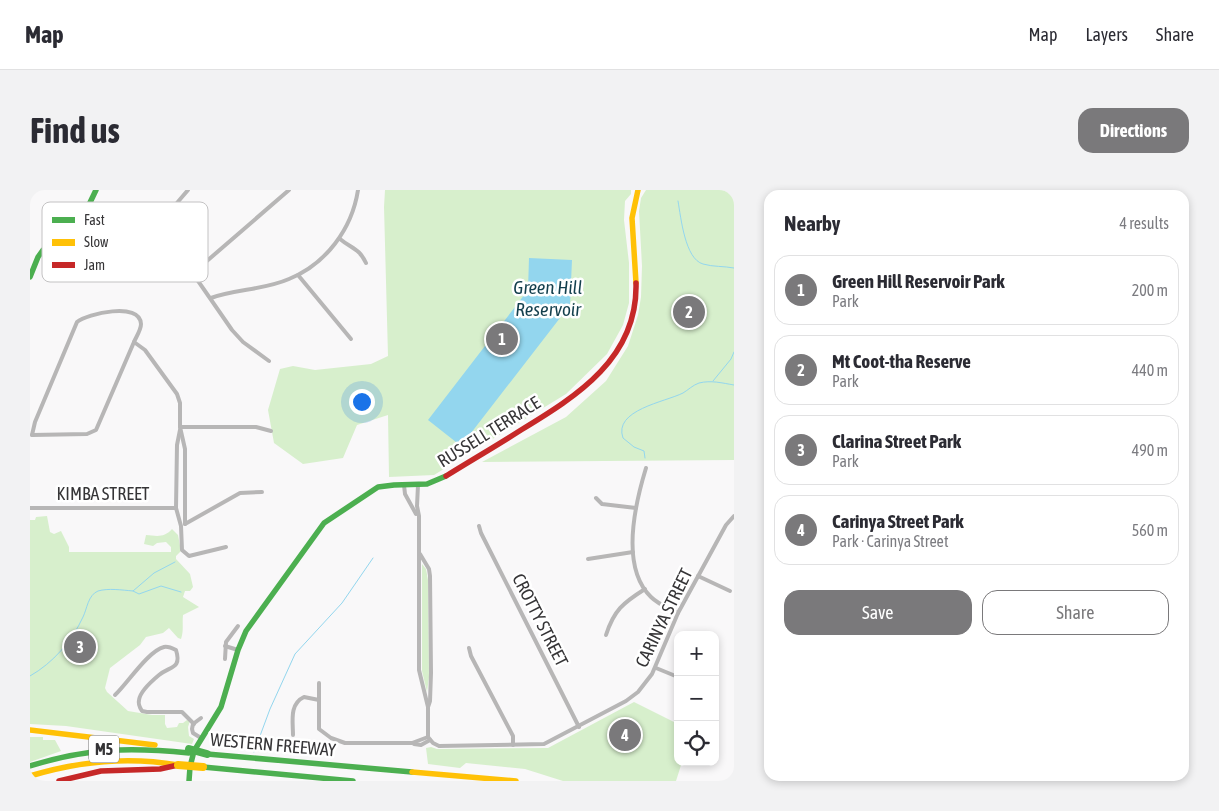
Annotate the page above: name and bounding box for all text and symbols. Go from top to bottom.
text: Map [25,21,64,48]
text: Map [1028,24,1057,45]
text: Layers [1085,24,1128,45]
text: Share [1156,24,1194,45]
button: Directions [1078,108,1189,153]
text: Find us [30,110,120,150]
legend [42,202,208,282]
text: Nearby [784,211,840,235]
text: Fast [84,212,105,228]
text: 4 results [1119,214,1169,232]
text: Slow [84,234,109,250]
text: Jam [84,257,105,273]
text: Green Hill Reservoir Park [832,270,1005,292]
water label: Green Hill Reservoir [513,276,583,320]
text: 1 [797,281,805,299]
text: 200 m [1132,281,1168,299]
text: Park [832,292,859,310]
pin: 2 [673,293,705,331]
pin: 1 [486,320,518,358]
text: Mt Coot-tha Reserve [832,350,971,372]
text: 2 [797,361,805,379]
text: 440 m [1132,361,1168,379]
text: Park [832,372,859,390]
your location [349,389,375,415]
street label: RUSSELL TERRACE [434,392,544,471]
text: Clarina Street Park [832,430,961,452]
text: 3 [797,441,805,459]
text: 490 m [1132,441,1168,459]
text: Park [832,452,859,470]
street label: KIMBA STREET [57,483,150,504]
text: Carinya Street Park [832,510,964,532]
text: 4 [797,521,805,539]
text: 560 m [1132,521,1168,539]
text: Park · Carinya Street [832,532,949,550]
street label: CARINYA STREET [631,565,697,671]
street label: CROTTY STREET [508,570,573,670]
button: Save [784,590,972,635]
button: Share [982,590,1169,635]
pin: 3 [64,628,96,666]
map controls [674,631,719,766]
button: + [674,631,719,676]
button: − [674,676,719,721]
pin: 4 [609,716,641,754]
button: locate [674,721,719,766]
street label: WESTERN FREEWAY [209,729,337,760]
road number: M5 [89,736,119,762]

